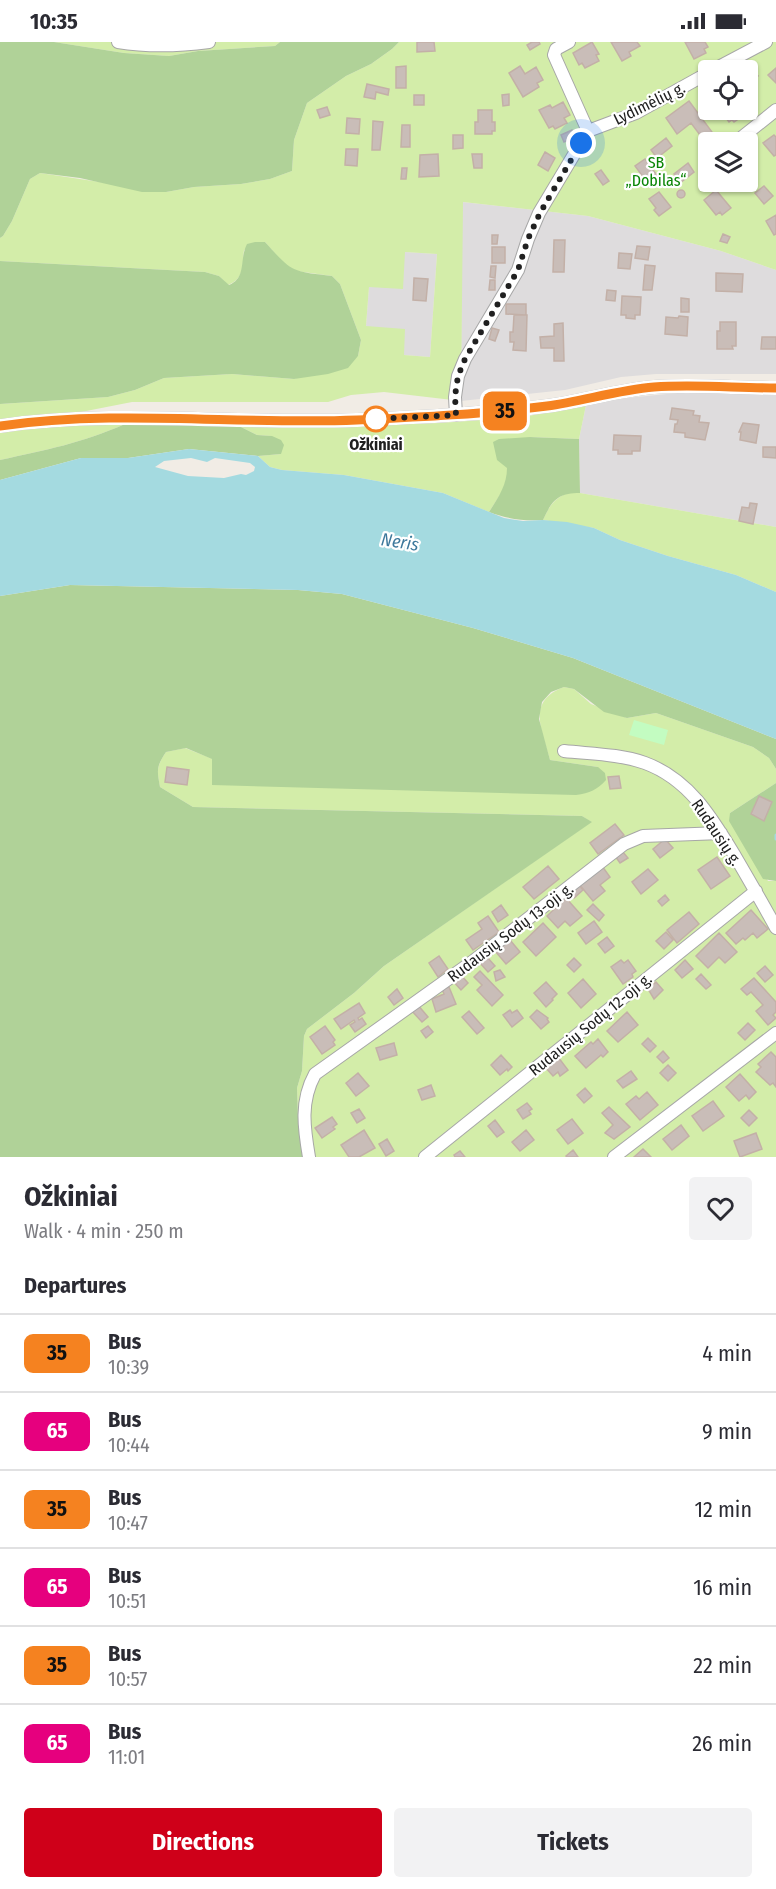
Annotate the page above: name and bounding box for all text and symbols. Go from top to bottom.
text: 10:35 [30,8,78,35]
map controls [698,60,758,192]
button: locate [698,60,758,120]
street label: Lydimėlių g. [610,78,688,129]
your location [566,128,596,158]
button: layers [698,132,758,192]
park label: SB „Dobilas“ [625,153,687,190]
line badge: 35 [478,392,532,430]
text: 35 [495,398,515,424]
marker: Ožkiniai [363,406,389,432]
place label: Ožkiniai [349,435,403,454]
water label: Neris [380,528,421,556]
street label: Rudausių g. [688,796,746,869]
street label: Rudausių Sodų 13-oji g. [444,879,577,986]
street label: Rudausių Sodų 12-oji g. [525,969,655,1080]
button: heart [689,1177,752,1240]
text: Ožkiniai [24,1180,118,1213]
text: Walk · 4 min · 250 m [24,1219,184,1243]
text: Departures [24,1272,126,1299]
text: Bus [108,1328,141,1355]
text: 35 [47,1340,67,1366]
text: 4 min [702,1340,752,1367]
text: 10:39 [108,1355,149,1379]
text: Bus [108,1406,141,1433]
text: 65 [46,1418,68,1444]
text: 9 min [702,1418,752,1445]
text: 10:44 [108,1433,150,1457]
text: Bus [108,1484,141,1511]
text: 35 [47,1496,67,1522]
text: 12 min [694,1496,752,1523]
text: 10:47 [108,1511,148,1535]
text: Bus [108,1562,141,1589]
text: 65 [46,1574,68,1600]
text: 16 min [693,1574,752,1601]
text: 10:51 [108,1589,147,1613]
text: Bus [108,1640,141,1667]
text: 35 [47,1652,67,1678]
text: 22 min [693,1652,752,1679]
text: 10:57 [108,1667,147,1691]
text: Bus [108,1718,141,1745]
text: 65 [46,1730,68,1756]
text: 26 min [692,1730,752,1757]
text: 11:01 [108,1745,145,1769]
button: Directions [24,1808,382,1877]
button: Tickets [394,1808,752,1877]

